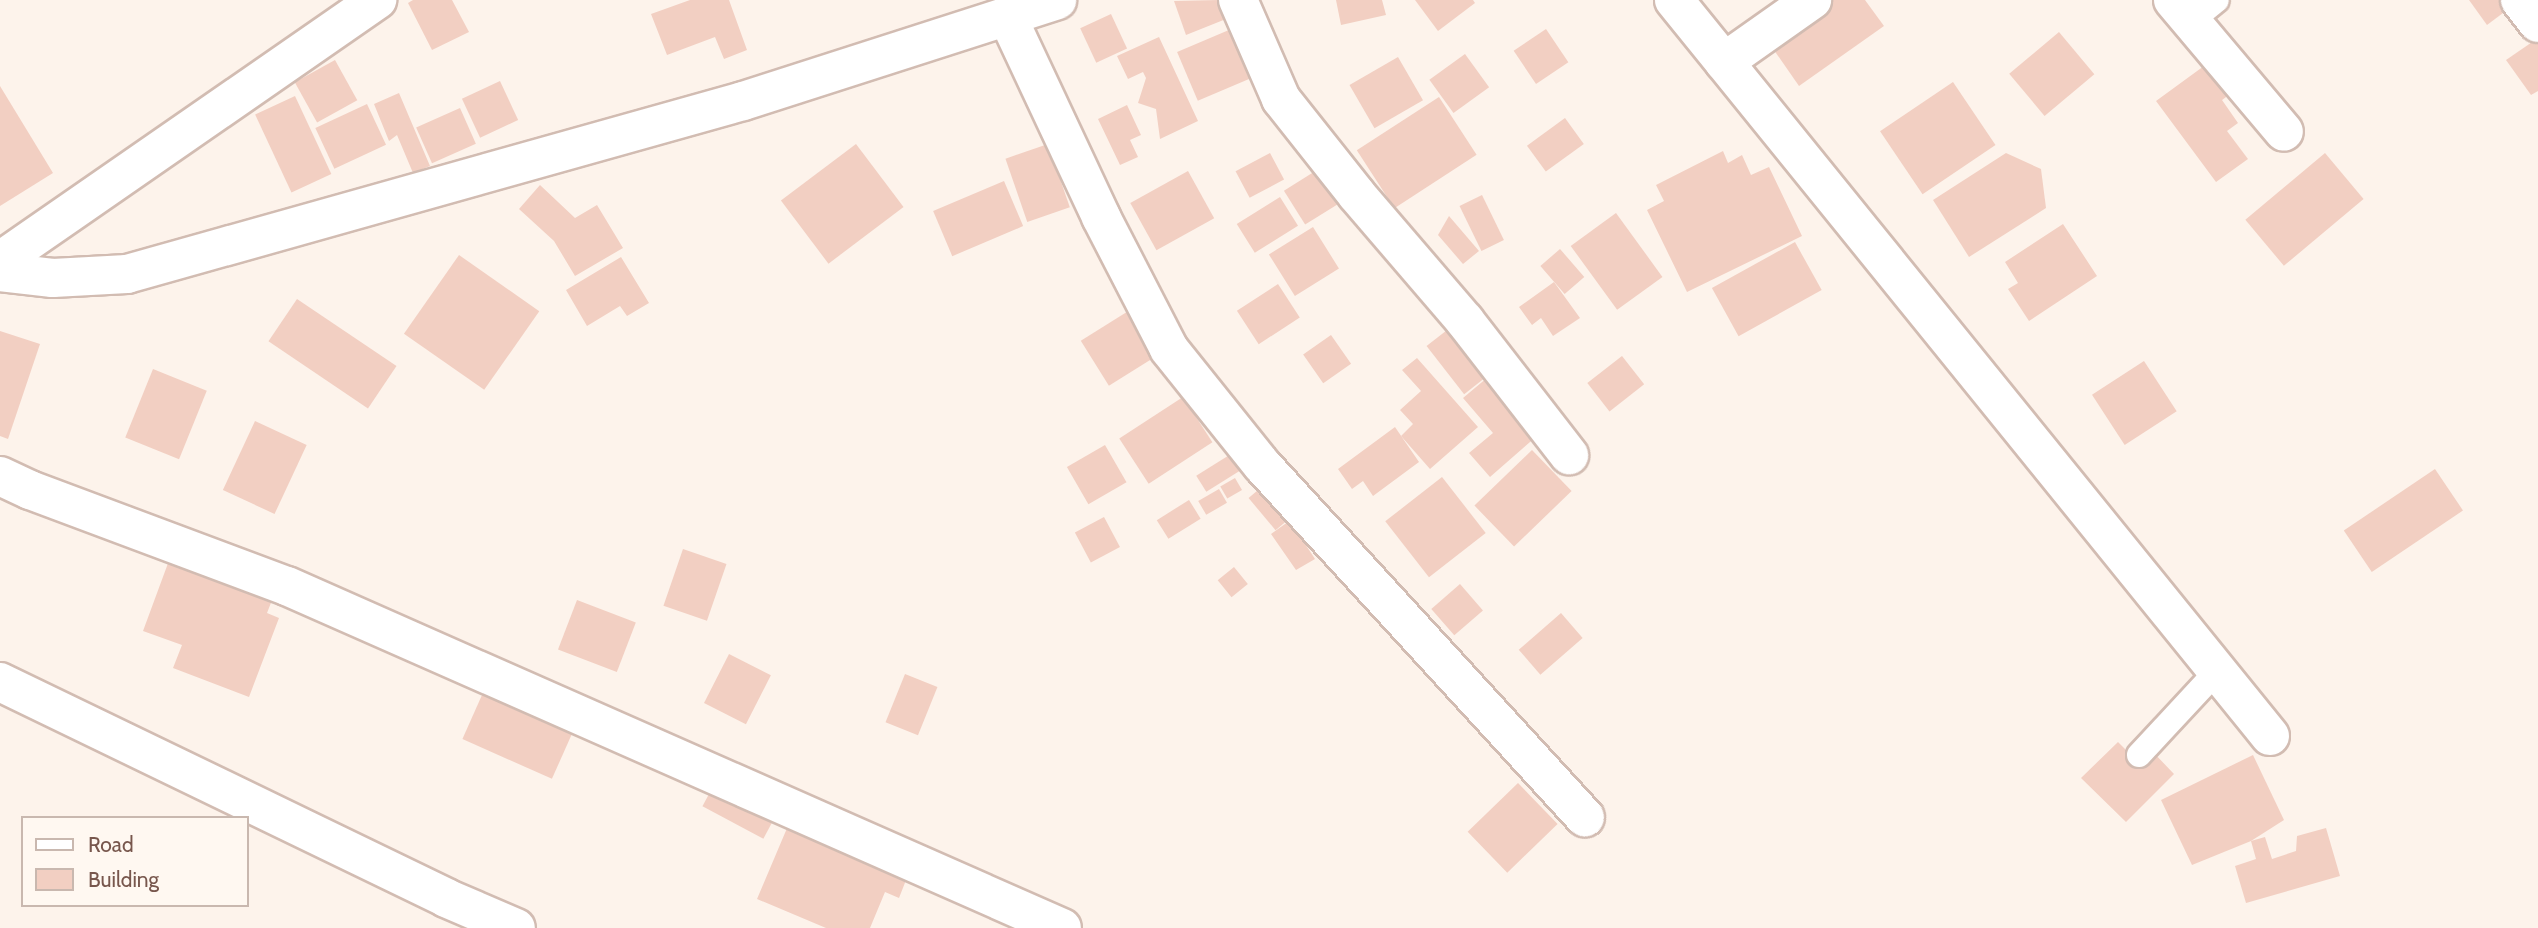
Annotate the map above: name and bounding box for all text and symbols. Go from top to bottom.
legend [21,816,248,907]
text: Road [88,832,134,857]
text: Building [88,867,159,892]

